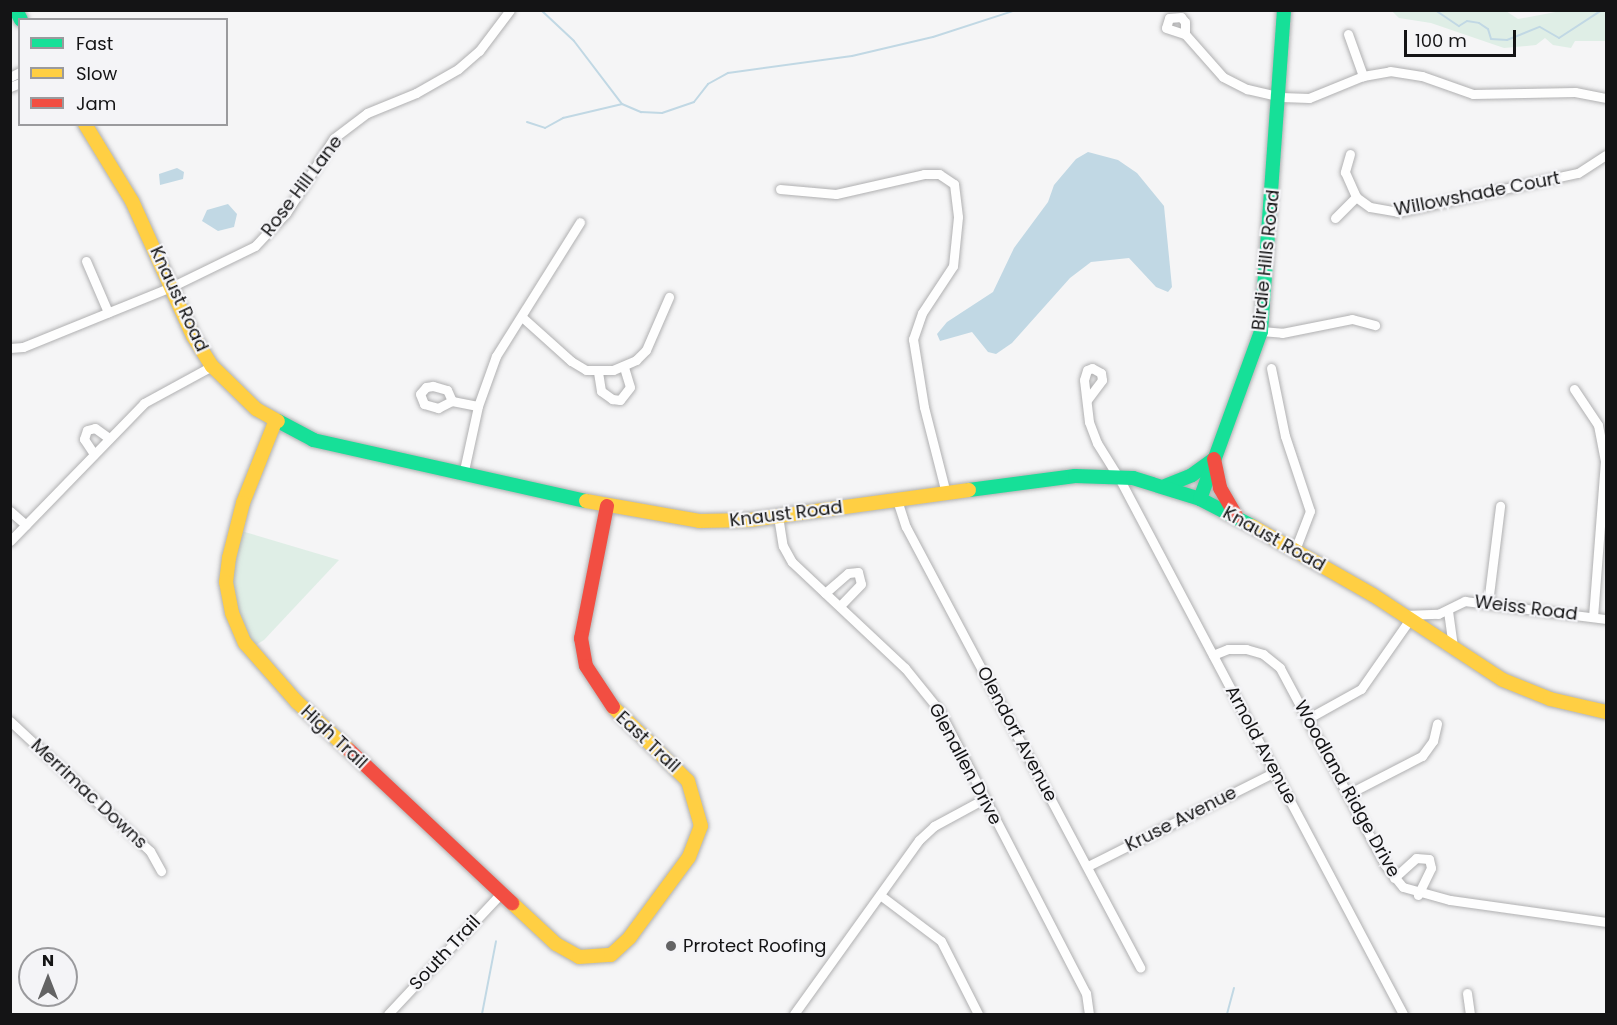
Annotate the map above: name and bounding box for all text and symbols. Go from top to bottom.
legend [18,18,228,126]
scale bar [1407,18,1520,56]
text: 100 m [1415,28,1467,53]
text: Fast [76,31,113,56]
text: Slow [76,61,117,86]
text: Jam [76,91,116,116]
street label: Rose Hill Lane [257,131,347,241]
street label: Willowshade Court [1392,167,1562,221]
street label: Birdie Hills Road [1248,189,1284,331]
street label: Knaust Road [145,243,213,355]
street label: Knaust Road [728,496,844,532]
street label: Knaust Road [1219,502,1329,576]
street label: Weiss Road [1473,591,1579,625]
street label: Olendorf Avenue [972,663,1062,805]
street label: Arnold Avenue [1221,682,1301,808]
street label: Woodland Ridge Drive [1289,697,1405,881]
street label: Glenallen Drive [924,699,1006,829]
street label: High Trail [296,701,372,773]
street label: East Trail [612,707,684,777]
street label: Merrimac Downs [26,735,152,853]
street label: Kruse Avenue [1122,782,1240,856]
street label: South Trail [405,911,485,995]
place label: Prrotect Roofing [683,935,826,957]
marker: Prrotect Roofing [664,939,678,953]
north arrow [18,947,78,1007]
text: N [42,949,54,972]

